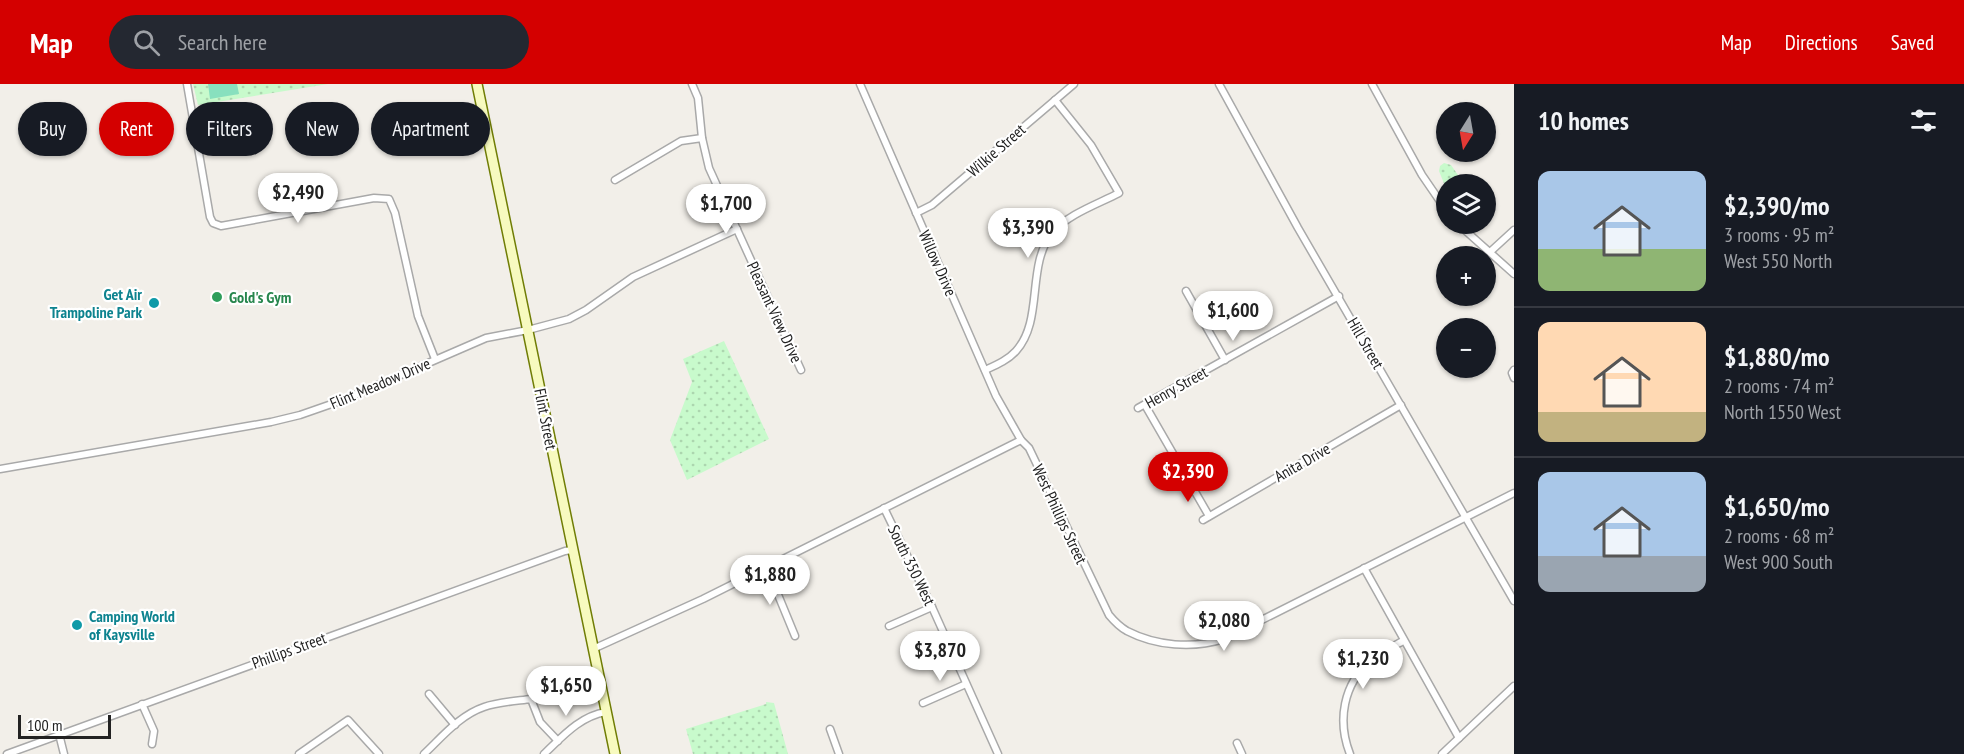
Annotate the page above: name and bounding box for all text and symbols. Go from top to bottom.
search box [109,15,529,69]
text: Map [30,24,73,61]
icon: search [130,26,163,59]
text: Search here [178,28,267,56]
text: Map [1721,29,1752,56]
text: Directions [1785,29,1858,56]
text: Saved [1891,29,1934,56]
chip: Buy [18,102,87,156]
chip: Rent [99,102,174,156]
chip: Filters [186,102,273,156]
chip: New [285,102,359,156]
chip: Apartment [371,102,490,156]
north arrow [1436,102,1496,162]
map controls [1436,102,1496,378]
text: 10 homes [1538,104,1629,137]
icon: filters [1907,104,1940,137]
street label: Wilkie Street [963,119,1030,181]
pin: $2,490 [249,173,347,224]
button: layers [1436,174,1496,234]
text: $2,490 [272,179,324,205]
pin: $1,700 [677,184,775,235]
text: $2,390/mo [1724,189,1830,222]
text: $1,700 [700,190,752,216]
icon: home [1586,195,1658,267]
pin: $3,390 [979,208,1077,259]
text: $3,390 [1002,214,1054,240]
text: 3 rooms · 95 m² [1724,222,1834,248]
street label: Willow Drive [915,227,961,299]
button: + [1436,246,1496,306]
text: West 550 North [1724,248,1832,274]
street label: Pleasant View Drive [743,258,807,366]
place label: Get Air Trampoline Park [50,284,142,322]
place label: Gold's Gym [229,287,291,307]
marker: Gold's Gym [210,290,224,304]
pin: $1,600 [1184,291,1282,342]
marker: Get Air Trampoline Park [147,296,161,310]
text: $1,600 [1207,297,1259,323]
street label: Hill Street [1343,314,1389,373]
button: − [1436,318,1496,378]
text: $1,880/mo [1724,340,1830,373]
icon: home [1586,346,1658,418]
street label: Flint Meadow Drive [327,353,433,413]
street label: Henry Street [1141,361,1211,412]
text: 2 rooms · 74 m² [1724,373,1834,399]
street label: Flint Street [530,387,562,452]
text: North 1550 West [1724,399,1841,425]
street label: Anita Drive [1270,438,1334,486]
pin: $2,390 [1139,452,1237,503]
text: $2,390 [1162,458,1214,484]
street label: West Phillips Street [1028,461,1092,567]
text: $1,650/mo [1724,490,1830,523]
icon: home [1586,496,1658,568]
street label: South 350 West [884,522,940,609]
text: 2 rooms · 68 m² [1724,523,1834,549]
text: West 900 South [1724,549,1833,575]
pin: $1,880 [721,555,819,606]
text: $1,880 [744,561,796,587]
pin: $2,080 [1175,601,1273,652]
place label: Camping World of Kaysville [89,606,175,644]
text: $2,080 [1198,607,1250,633]
marker: Camping World of Kaysville [70,618,84,632]
street label: Phillips Street [249,627,329,673]
pin: $3,870 [891,631,989,682]
text: $3,870 [914,637,966,663]
pin: $1,230 [1314,639,1412,690]
text: $1,230 [1337,645,1389,671]
pin: $1,650 [517,666,615,717]
text: $1,650 [540,672,592,698]
scale bar [18,712,111,740]
text: 100 m [27,715,62,735]

